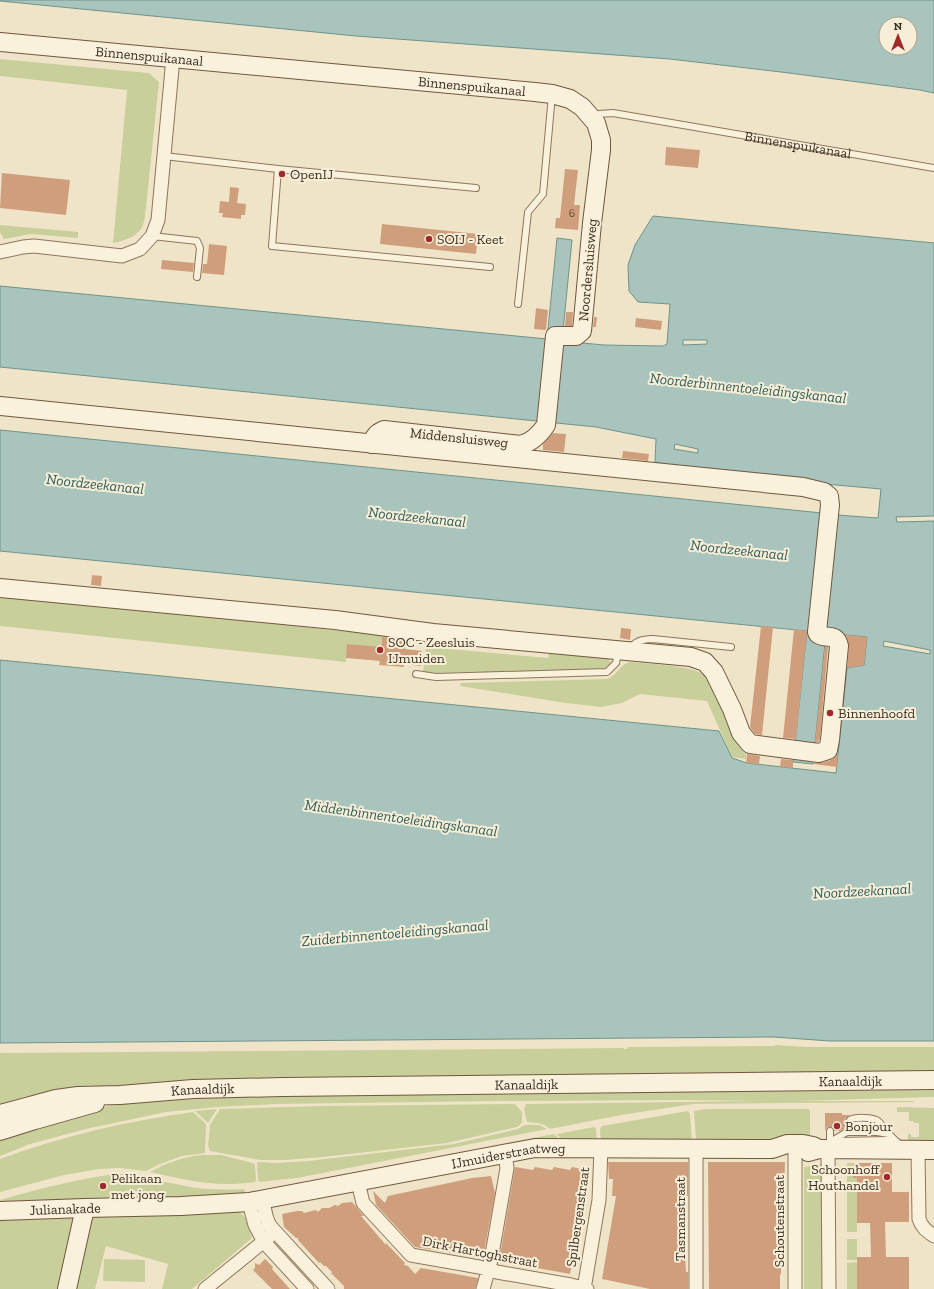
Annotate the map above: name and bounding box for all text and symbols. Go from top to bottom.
north arrow [878,16,918,56]
text: N [894,20,903,33]
street label: Binnenspuikanaal [95,42,204,69]
street label: Binnenspuikanaal [417,73,527,100]
street label: Binnenspuikanaal [743,127,853,162]
place label: OpenIJ [290,166,333,183]
marker: OpenIJ [277,169,287,179]
house number: 6 [569,206,575,220]
street label: Noordersluisweg [575,218,601,322]
place label: SOIJ - Keet [437,231,504,248]
marker: SOIJ - Keet [424,234,434,244]
water label: Noorderbinnentoeleidingskanaal [649,369,847,407]
street label: Middensluisweg [409,424,509,452]
water label: Noordzeekanaal [45,470,145,498]
water label: Noordzeekanaal [367,503,467,531]
water label: Noordzeekanaal [689,536,789,564]
place label: SOC - Zeesluis IJmuiden [388,634,475,667]
marker: SOC - Zeesluis IJmuiden [375,645,385,655]
place label: Binnenhoofd [838,705,916,722]
marker: Binnenhoofd [825,708,835,718]
water label: Middenbinnentoeleidingskanaal [303,796,499,840]
water label: Noordzeekanaal [813,879,911,903]
water label: Zuiderbinnentoeleidingskanaal [301,916,489,950]
street label: Kanaaldijk [819,1072,883,1090]
street label: Kanaaldijk [495,1076,559,1093]
street label: Kanaaldijk [170,1080,235,1099]
place label: Bonjour [845,1118,893,1135]
marker: Bonjour [832,1121,842,1131]
street label: IJmuiderstraatweg [450,1140,566,1172]
place label: Schoonhoff Houthandel [808,1161,880,1194]
street label: Spilbergenstraat [563,1165,594,1268]
place label: Pelikaan met jong [111,1170,165,1203]
marker: Schoonhoff Houthandel [882,1172,892,1182]
street label: Schoutenstraat [771,1174,788,1267]
street label: Tasmanstraat [672,1176,689,1261]
marker: Pelikaan met jong [98,1181,108,1191]
street label: Julianakade [29,1199,101,1218]
street label: Dirk Hartoghstraat [421,1232,540,1272]

